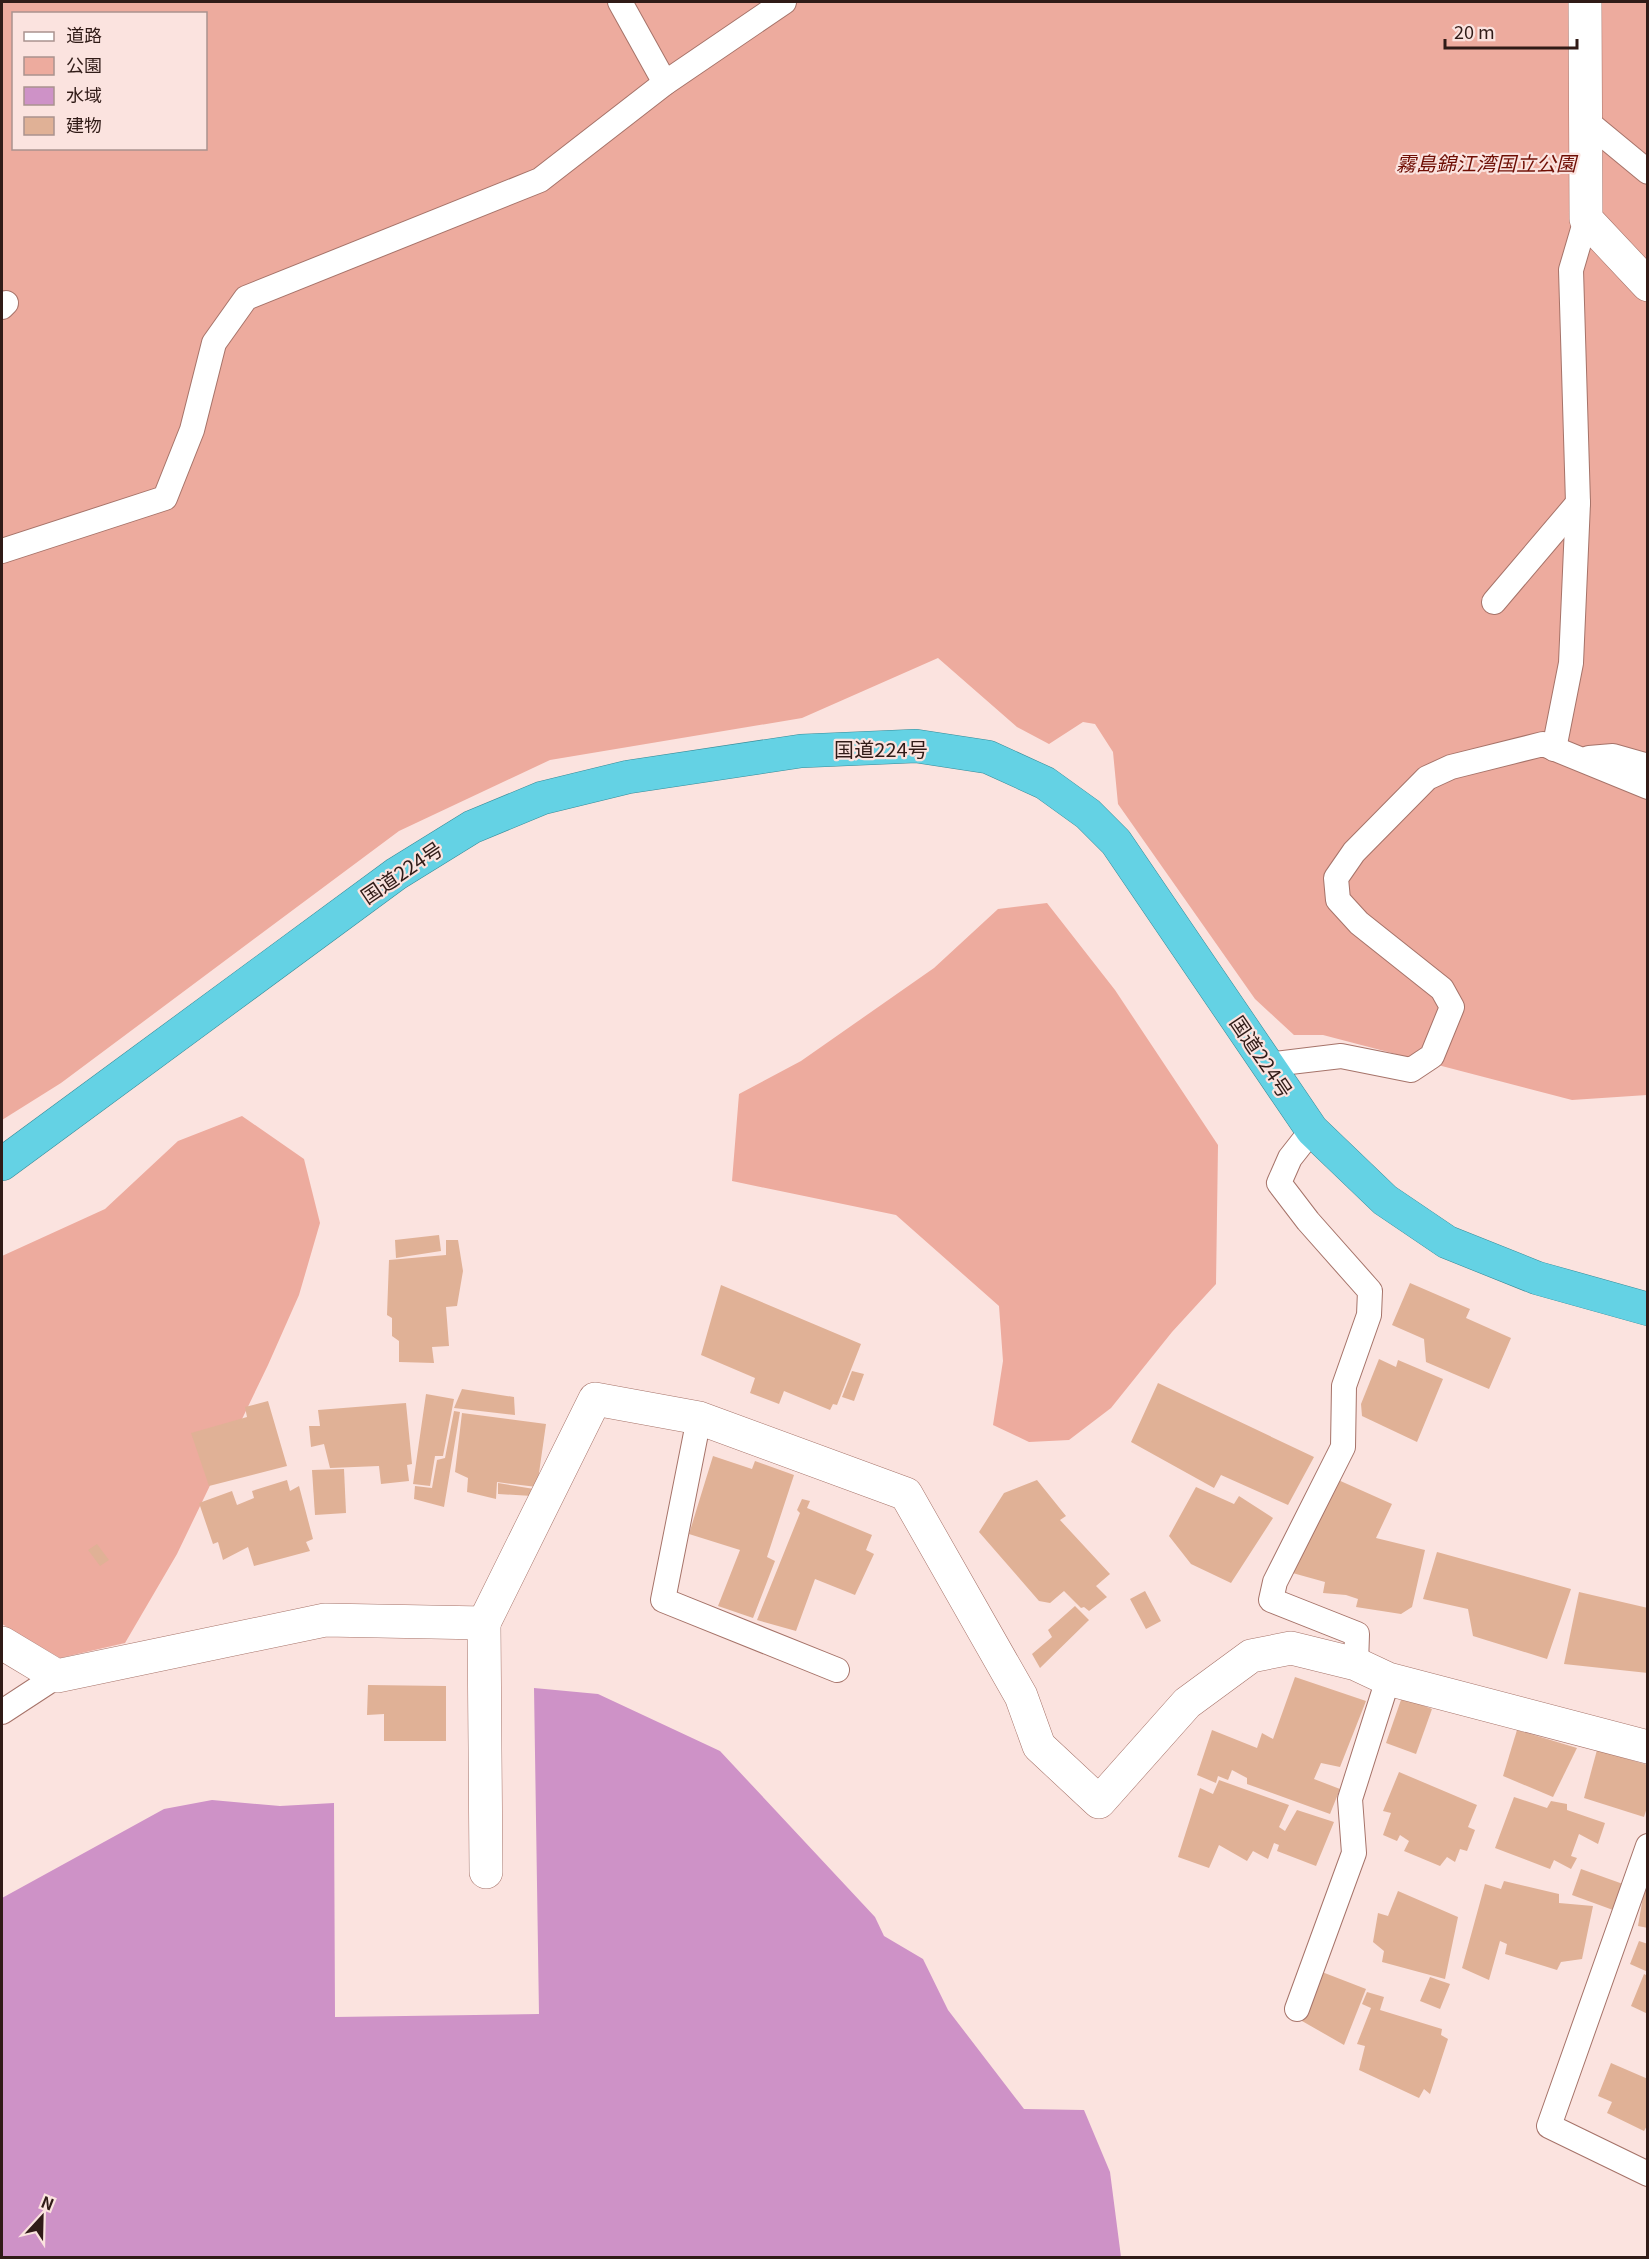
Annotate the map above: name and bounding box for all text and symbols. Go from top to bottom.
legend [12,12,207,150]
scale bar [1445,12,1577,50]
text: 20 m [1454,18,1495,44]
text: 道路 [66,21,102,47]
text: 公園 [66,51,102,77]
text: 水域 [66,81,102,107]
text: 建物 [66,111,102,137]
park label: 霧島錦江湾国立公園 [1396,148,1579,177]
street label: 国道224号 [834,734,928,763]
street label: 国道224号 [354,834,448,910]
street label: 国道224号 [1224,1009,1300,1103]
north arrow [12,2187,72,2247]
text: N [38,2189,58,2216]

